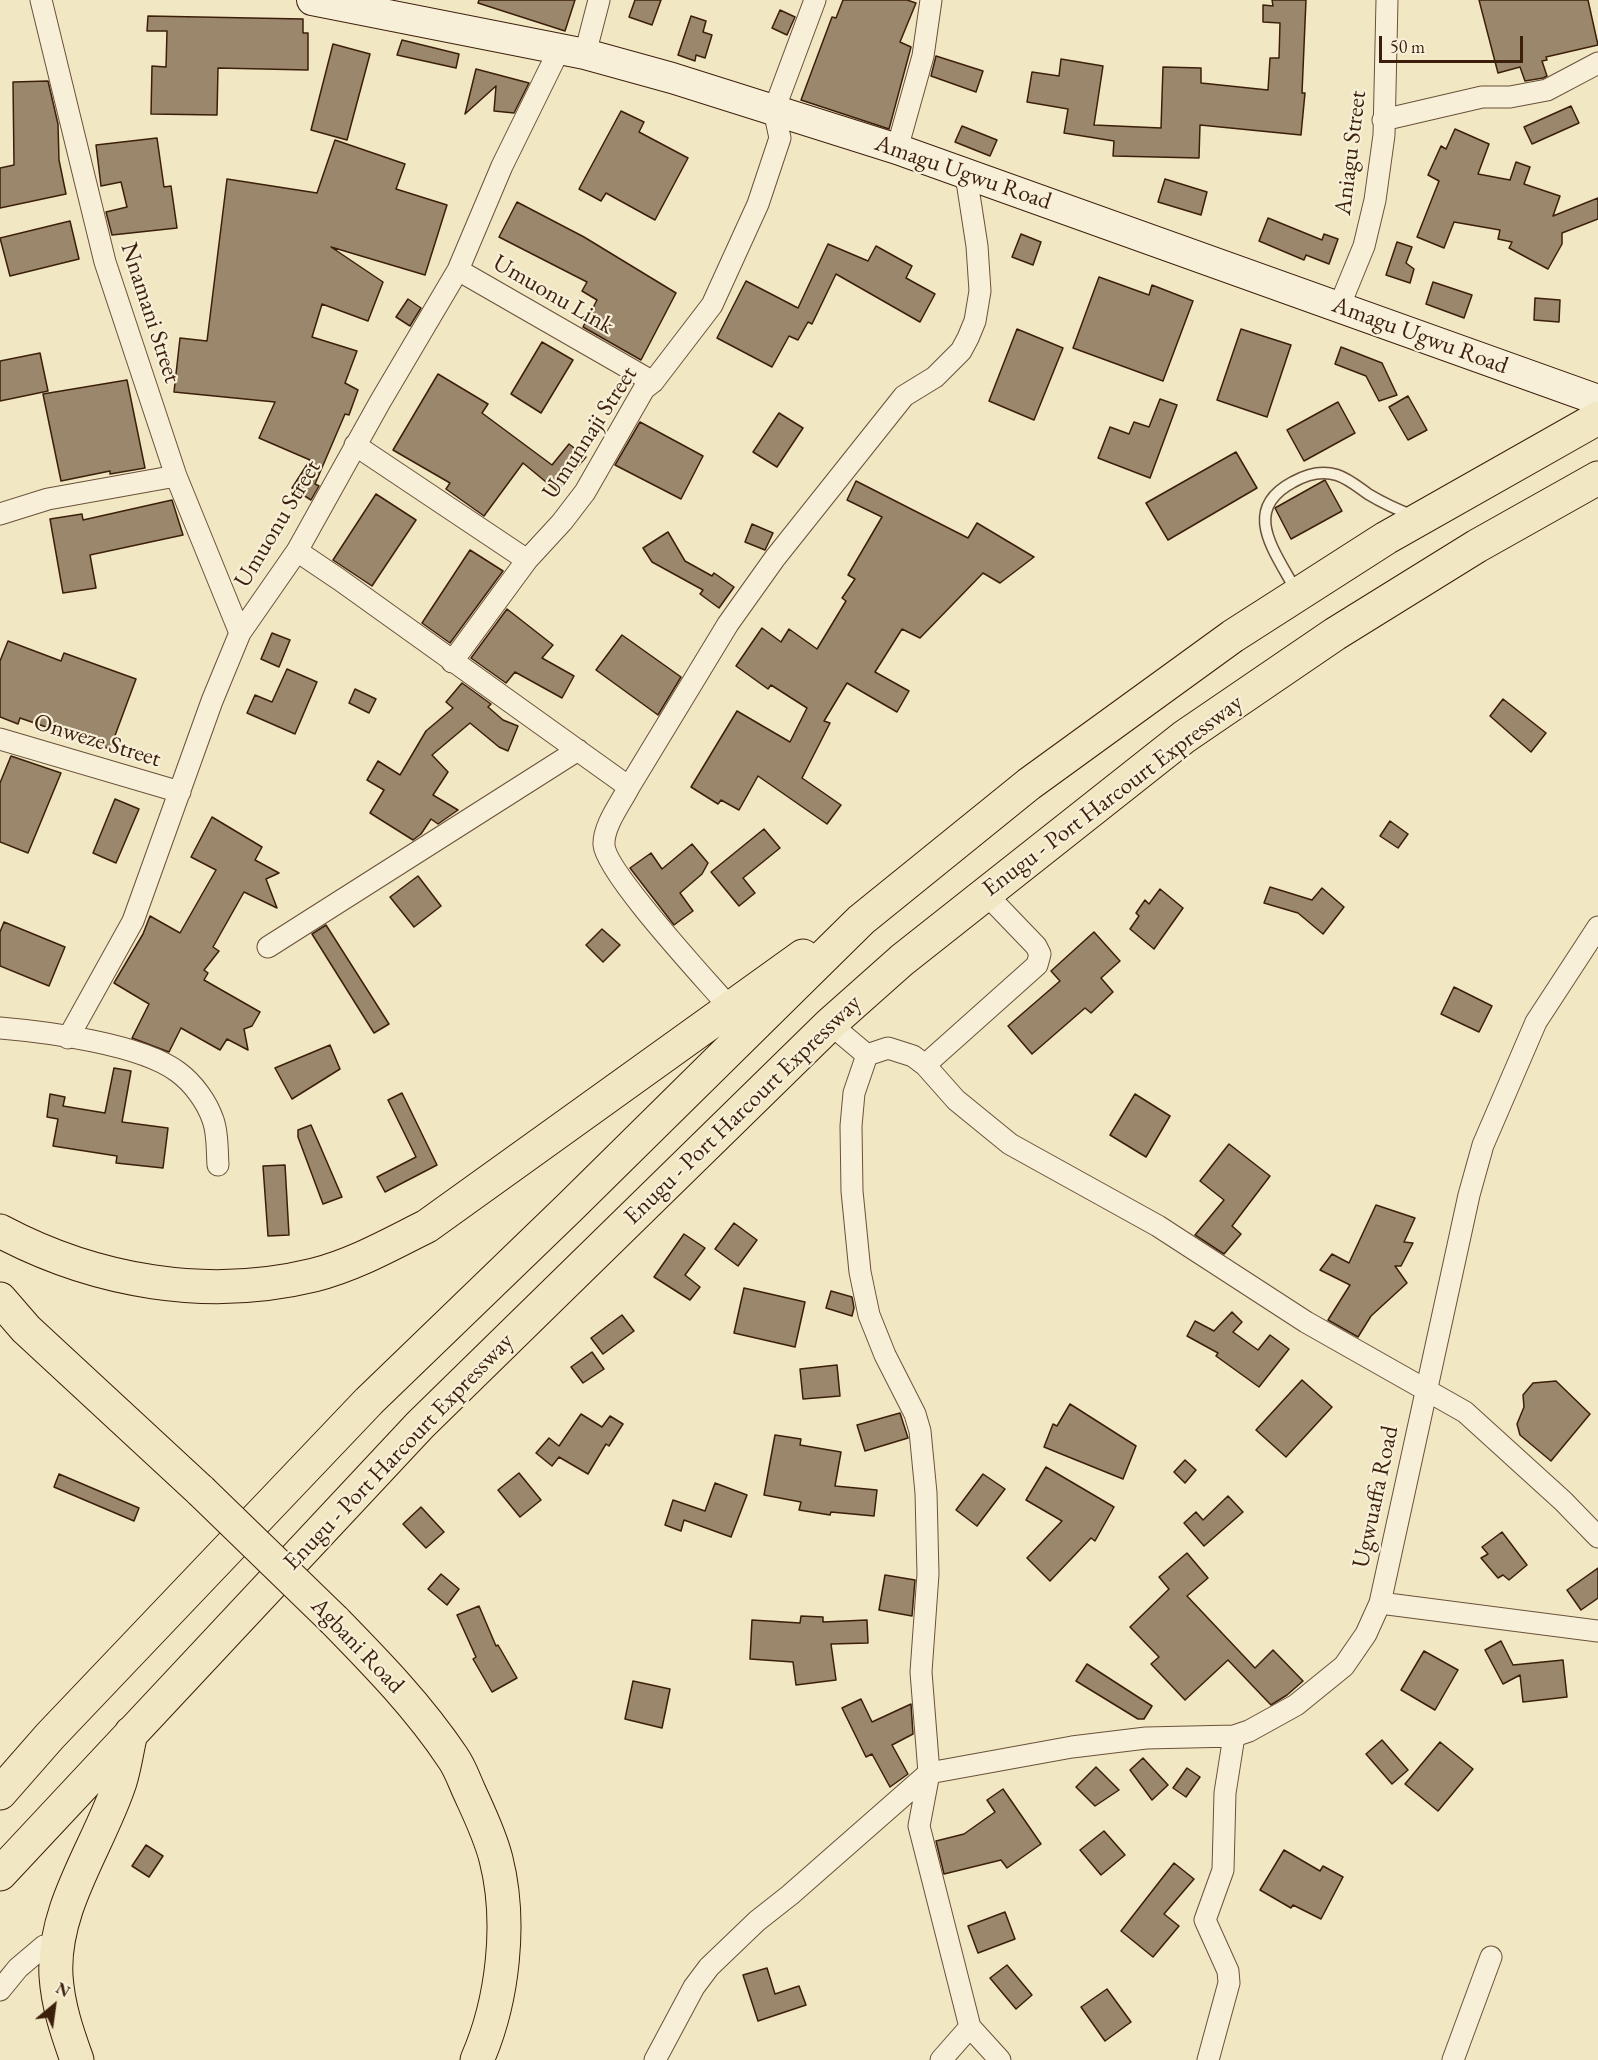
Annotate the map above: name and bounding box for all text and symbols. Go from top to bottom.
scale bar [1382,24,1526,62]
text: 50 m [1390,35,1425,58]
street label: Aniagu Street [1329,89,1373,217]
street label: Amagu Ugwu Road [871,129,1055,217]
street label: Nnamani Street [114,239,186,387]
street label: Umuonu Link [487,249,619,341]
street label: Amagu Ugwu Road [1328,291,1512,381]
street label: Umunnaji Street [536,361,644,505]
street label: Umuonu Street [229,455,327,593]
street label: Enugu - Port Harcourt Expressway [977,689,1249,903]
street label: Onweze Street [30,708,164,774]
street label: Enugu - Port Harcourt Expressway [618,989,868,1231]
street label: Enugu - Port Harcourt Expressway [278,1327,520,1577]
street label: Ugwuaffa Road [1347,1423,1405,1571]
street label: Agbani Road [304,1592,410,1700]
north arrow [24,1976,84,2036]
text: N [52,1977,74,2002]

